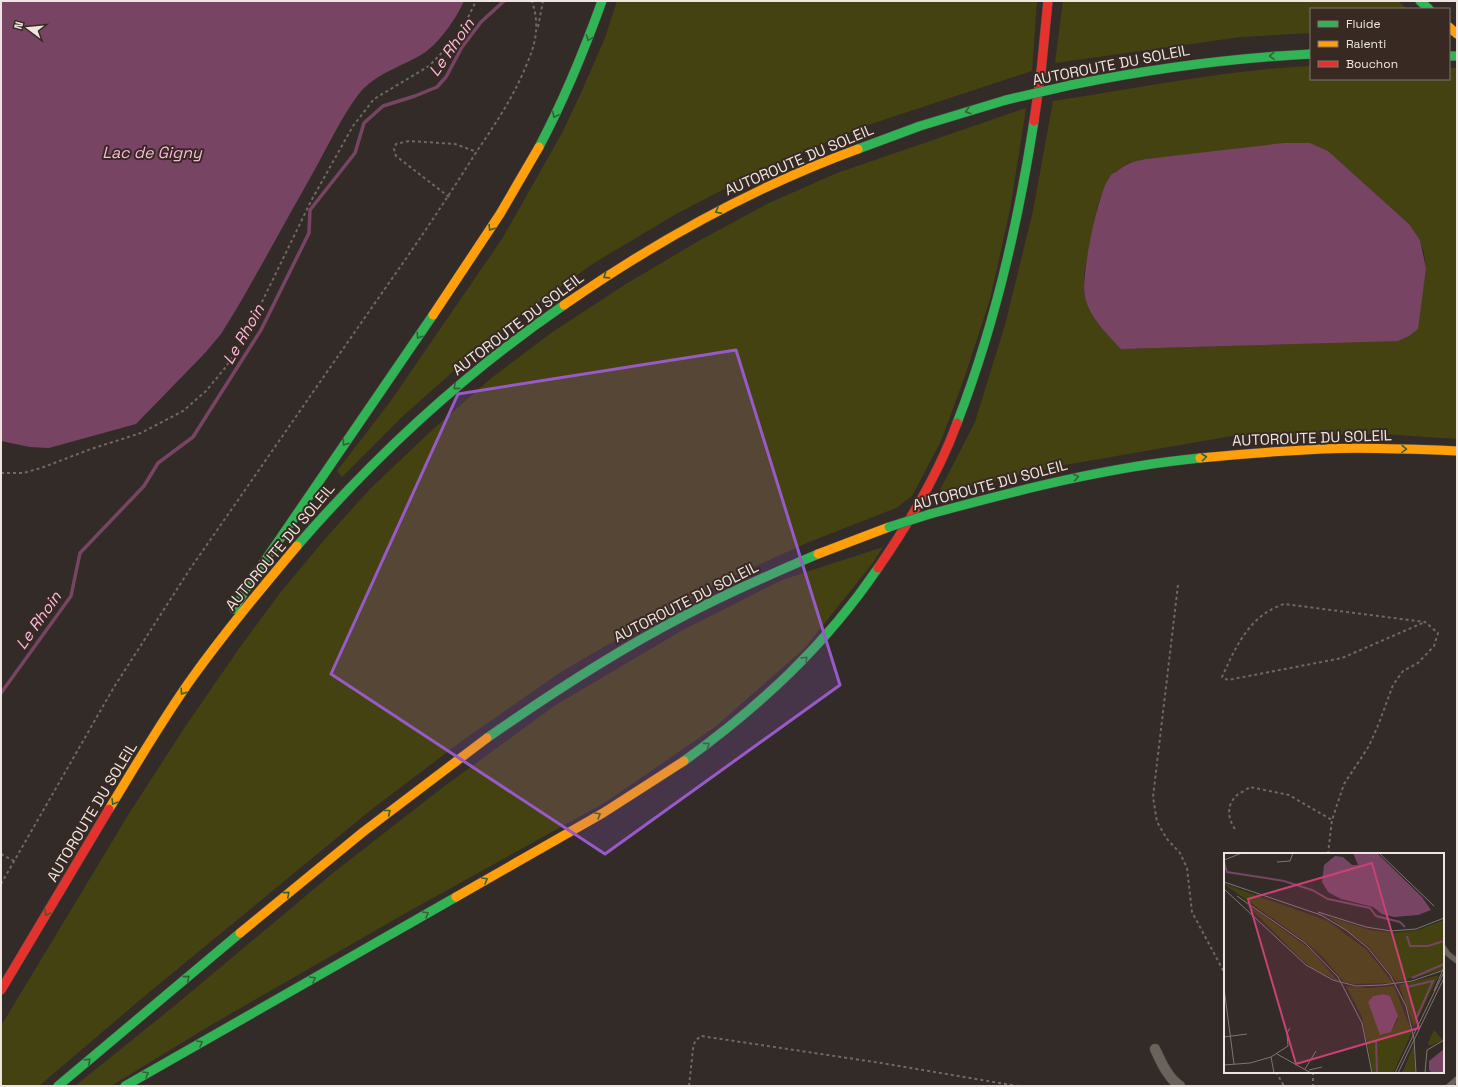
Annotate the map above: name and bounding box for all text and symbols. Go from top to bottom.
north arrow [8,8,48,48]
legend [1310,8,1450,80]
water label: Le Rhoin [424,13,480,80]
text: Fluide [1346,16,1381,32]
text: N [11,20,26,31]
one-way arrow [585,34,594,41]
text: Ralenti [1346,36,1386,52]
street label: AUTOROUTE DU SOLEIL [1031,40,1191,89]
one-way arrow [1269,52,1275,61]
text: Bouchon [1346,56,1398,72]
one-way arrow [965,106,972,115]
one-way arrow [552,111,560,118]
street label: AUTOROUTE DU SOLEIL [722,120,876,199]
water label: Lac de Gigny [102,142,203,163]
one-way arrow [715,206,722,214]
one-way arrow [489,224,496,231]
street label: AUTOROUTE DU SOLEIL [448,268,587,379]
one-way arrow [603,271,610,279]
water label: Le Rhoin [218,299,270,368]
one-way arrow [417,332,424,339]
one-way arrow [454,382,461,389]
street label: AUTOROUTE DU SOLEIL [1232,425,1392,450]
one-way arrow [343,439,350,446]
one-way arrow [1401,445,1407,453]
one-way arrow [1201,453,1207,462]
street label: AUTOROUTE DU SOLEIL [910,455,1069,514]
one-way arrow [1073,474,1079,482]
street label: AUTOROUTE DU SOLEIL [221,479,338,614]
street label: AUTOROUTE DU SOLEIL [610,557,761,646]
water label: Le Rhoin [11,586,67,653]
one-way arrow [800,656,807,664]
one-way arrow [180,688,188,695]
street label: AUTOROUTE DU SOLEIL [42,738,141,885]
one-way arrow [703,742,710,750]
one-way arrow [112,798,119,805]
one-way arrow [383,810,390,817]
one-way arrow [594,813,601,820]
inset map [1224,853,1444,1073]
one-way arrow [481,878,489,885]
one-way arrow [283,892,290,899]
one-way arrow [45,909,52,916]
one-way arrow [422,912,429,919]
one-way arrow [183,975,190,982]
one-way arrow [309,976,316,983]
one-way arrow [196,1041,203,1048]
one-way arrow [83,1058,90,1065]
one-way arrow [141,1072,149,1079]

